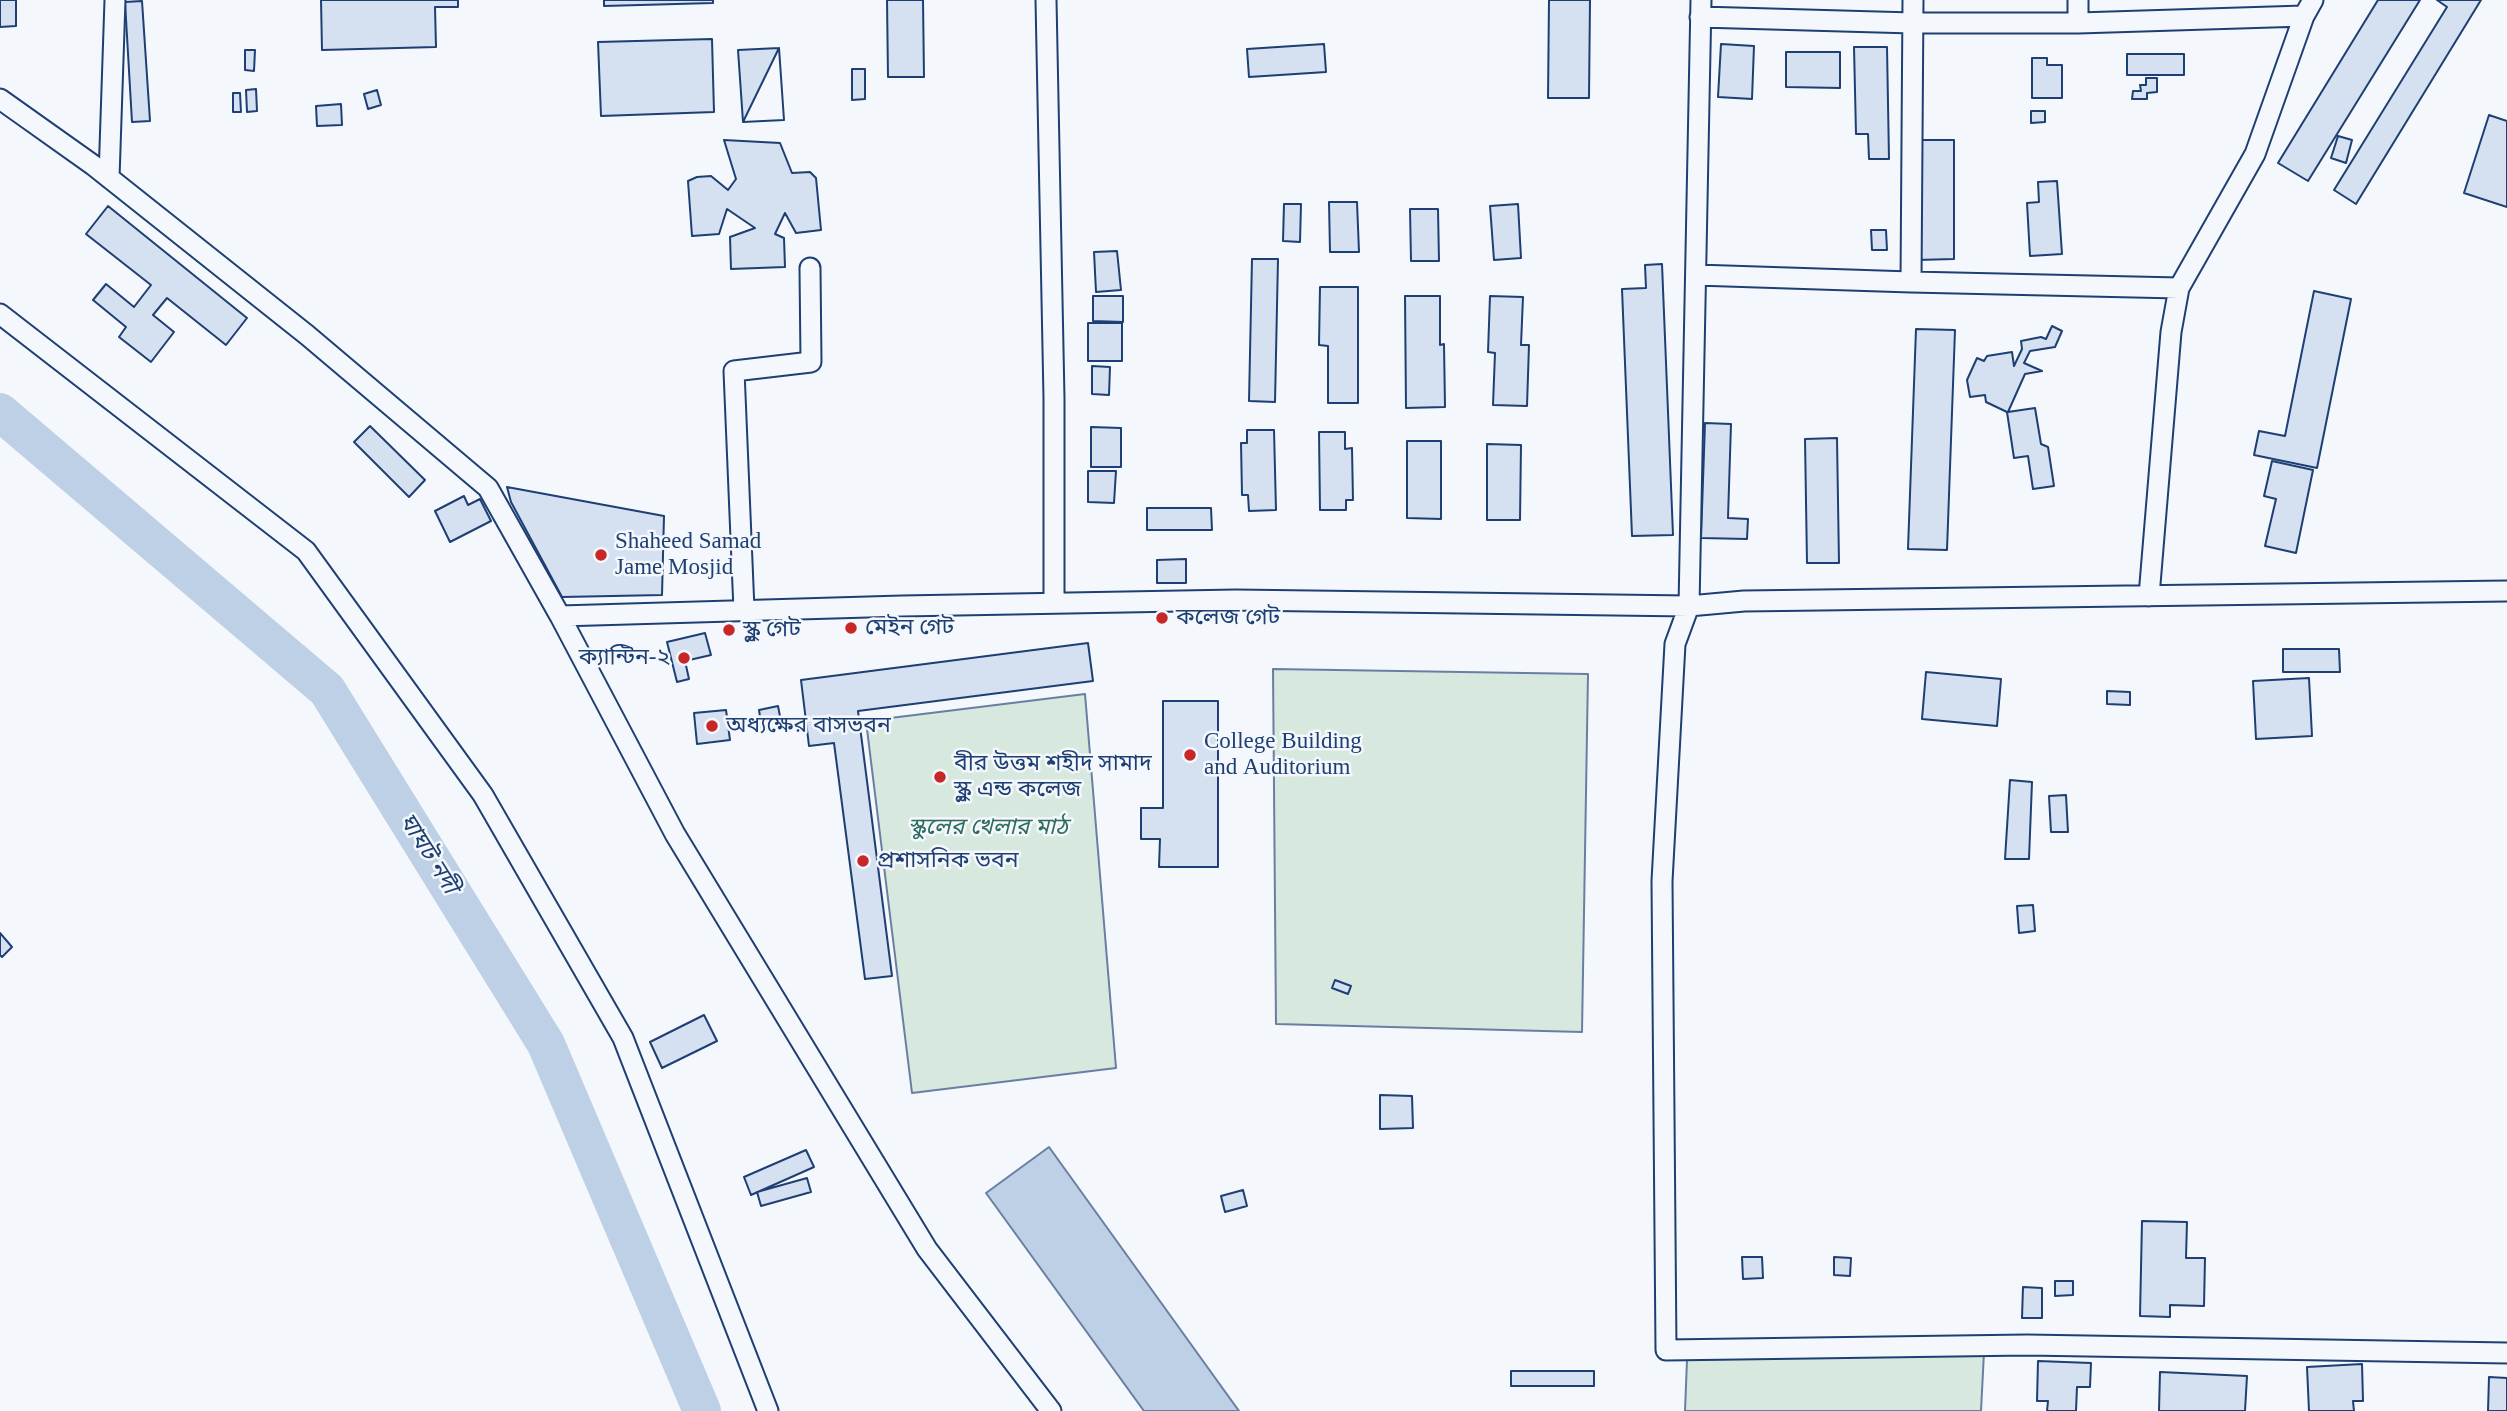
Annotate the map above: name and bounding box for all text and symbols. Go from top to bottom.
place label: Shaheed Samad Jame Mosjid [615,528,761,582]
marker: Shaheed Samad Jame Mosjid [593,547,609,563]
place label: কলেজ গেট [1176,604,1280,632]
marker: কলেজ গেট [1154,610,1170,626]
place label: মেইন গেট [865,614,954,642]
place label: স্কুল গেট [743,616,801,644]
marker: মেইন গেট [843,620,859,636]
marker: স্কুল গেট [721,622,737,638]
place label: ক্যান্টিন-২ [579,644,670,672]
marker: ক্যান্টিন-২ [676,650,692,666]
place label: অধ্যক্ষের বাসভবন [726,712,891,740]
marker: অধ্যক্ষের বাসভবন [704,718,720,734]
place label: College Building and Auditorium [1204,728,1362,782]
marker: College Building and Auditorium [1182,747,1198,763]
place label: বীর উত্তম শহীদ সামাদ স্কুল এন্ড কলেজ [954,750,1152,804]
marker: বীর উত্তম শহীদ সামাদ স্কুল এন্ড কলেজ [932,769,948,785]
water label: ঘাঘট নদী [392,808,464,900]
park label: স্কুলের খেলার মাঠ [908,814,1068,842]
place label: প্রশাসনিক ভবন [877,847,1019,875]
marker: প্রশাসনিক ভবন [855,853,871,869]

